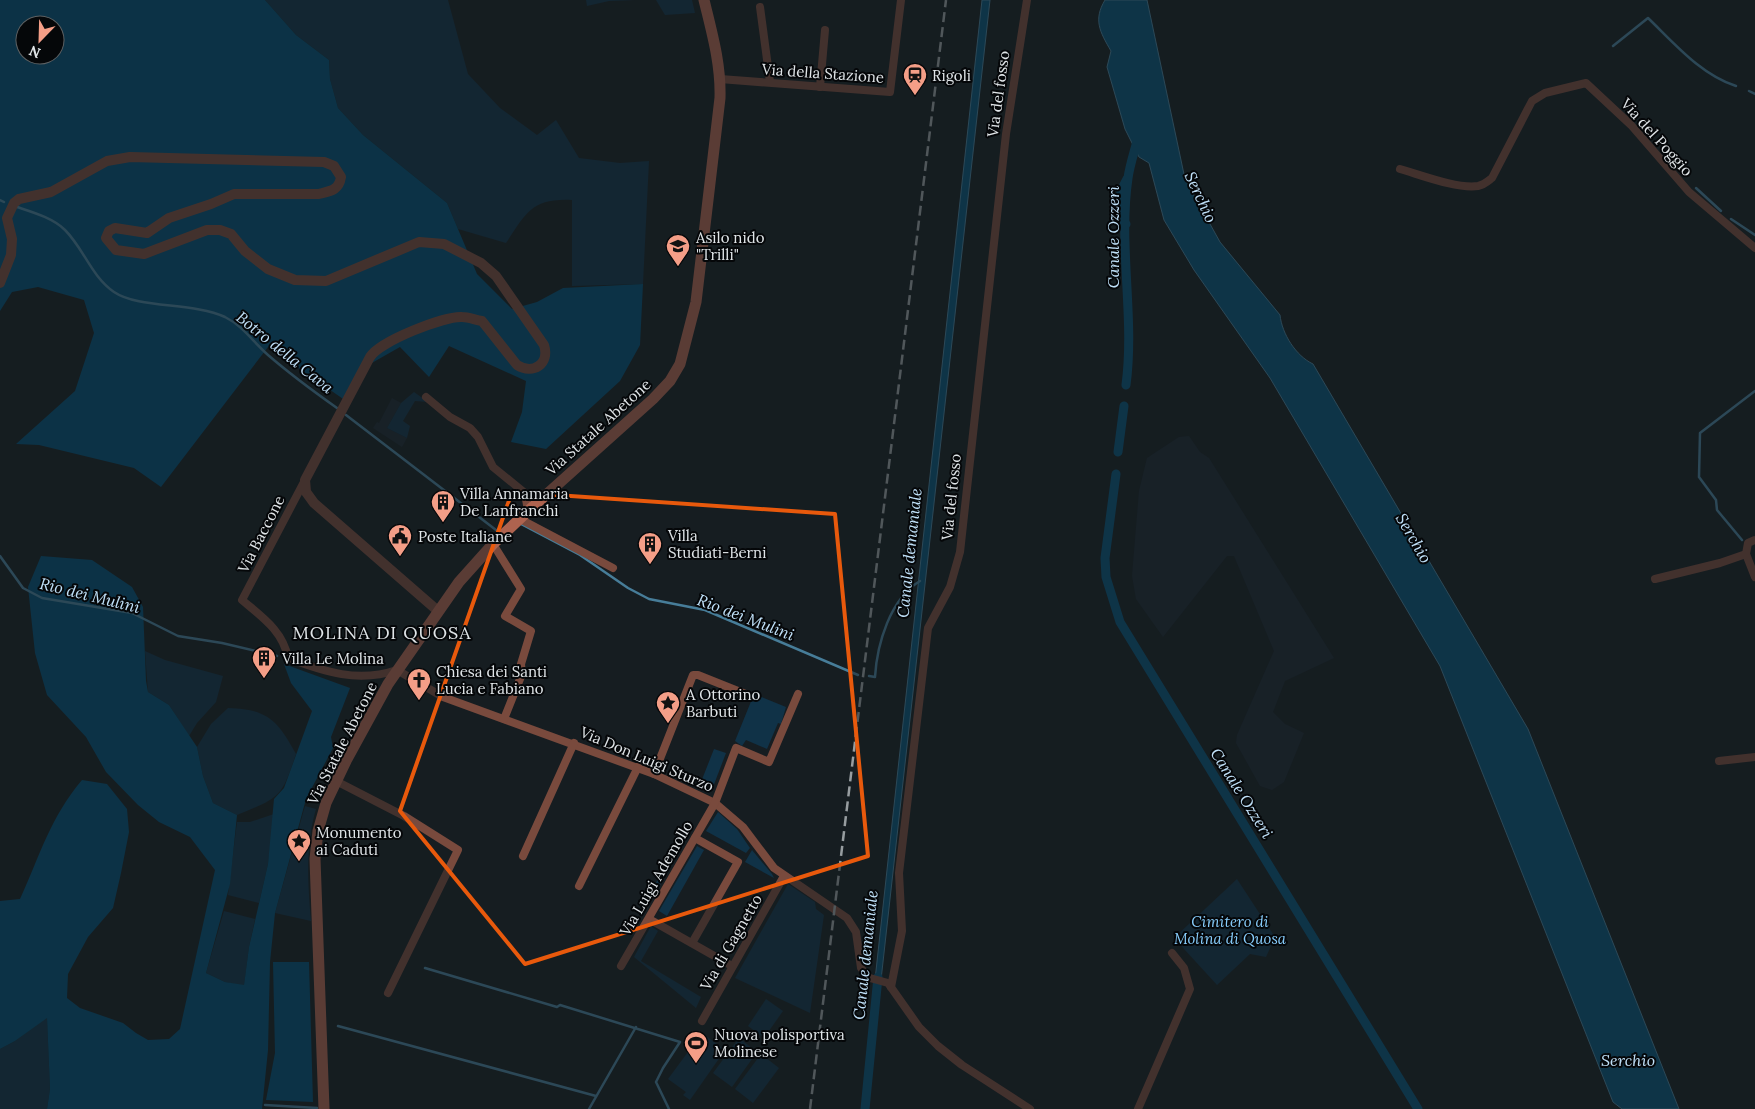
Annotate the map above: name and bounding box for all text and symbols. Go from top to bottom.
north arrow [15,15,65,65]
text: N [26,41,43,62]
street label: Via del fosso [982,49,1013,139]
street label: Via della Stazione [760,59,885,87]
station icon: Rigoli [902,62,928,96]
place label: Rigoli [932,66,971,85]
street label: Via del Poggio [1616,93,1697,180]
water label: Serchio [1181,168,1221,226]
water label: Canale Ozzeri [1103,186,1123,288]
place label: Asilo nido "Trilli" [695,228,765,264]
school or university icon: Asilo nido "Trilli" [665,233,691,267]
water label: Botro della Cava [232,307,338,397]
street label: Via Statale Abetone [541,375,655,480]
street label: Via del fosso [937,453,965,542]
place label: Villa Annamaria De Lanfranchi [459,484,569,520]
water label: Canale demaniale [892,487,926,619]
building icon: Villa Annamaria De Lanfranchi [430,489,456,523]
street label: Via Baccone [233,492,289,577]
water label: Serchio [1392,510,1436,566]
public building icon: Poste Italiane [387,523,413,557]
place label: Villa Studiati-Berni [667,526,766,562]
place label: Poste Italiane [418,527,512,546]
building icon: Villa Studiati-Berni [637,531,663,565]
water label: Rio dei Mulini [38,573,142,617]
water label: Rio dei Mulini [695,589,797,645]
district label: MOLINA DI QUOSA [292,621,472,644]
building icon: Villa Le Molina [251,645,277,679]
place label: Villa Le Molina [281,649,384,668]
place label: Chiesa dei Santi Lucia e Fabiano [436,662,547,698]
church icon: Chiesa dei Santi Lucia e Fabiano [406,667,432,701]
street label: Via Statale Abetone [302,679,381,808]
place label: A Ottorino Barbuti [685,685,761,721]
place icon: A Ottorino Barbuti [655,690,681,724]
street label: Via Don Luigi Sturzo [576,722,717,796]
water label: Canale Ozzeri [1206,744,1278,842]
street label: Via Luigi Ademollo [615,817,697,940]
place label: Monumento ai Caduti [316,823,402,859]
place icon: Monumento ai Caduti [286,828,312,862]
water label: Canale demaniale [848,889,882,1021]
street label: Via di Gagnetto [695,890,766,994]
park label: Cimitero di Molina di Quosa [1174,912,1287,948]
place label: Nuova polisportiva Molinese [714,1025,845,1061]
sports icon: Nuova polisportiva Molinese [683,1030,709,1064]
water label: Serchio [1601,1050,1655,1070]

